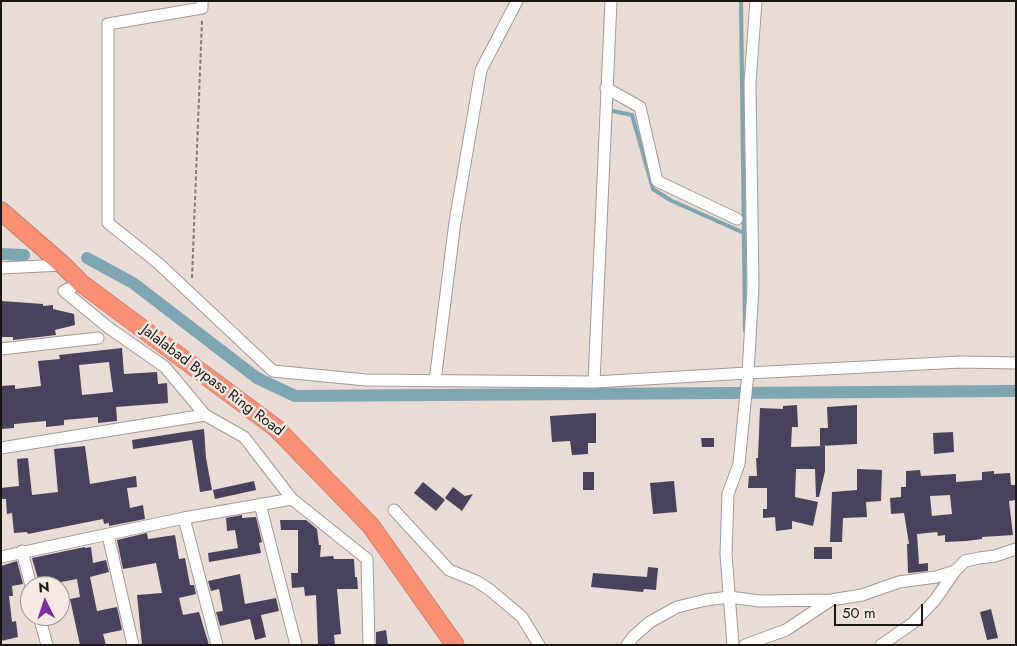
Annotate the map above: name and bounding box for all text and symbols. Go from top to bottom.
street label: Jalalabad Bypass Ring Road [137,321,287,441]
north arrow [20,576,70,626]
text: N [38,577,50,597]
scale bar [837,594,926,626]
text: 50 m [842,602,876,624]

